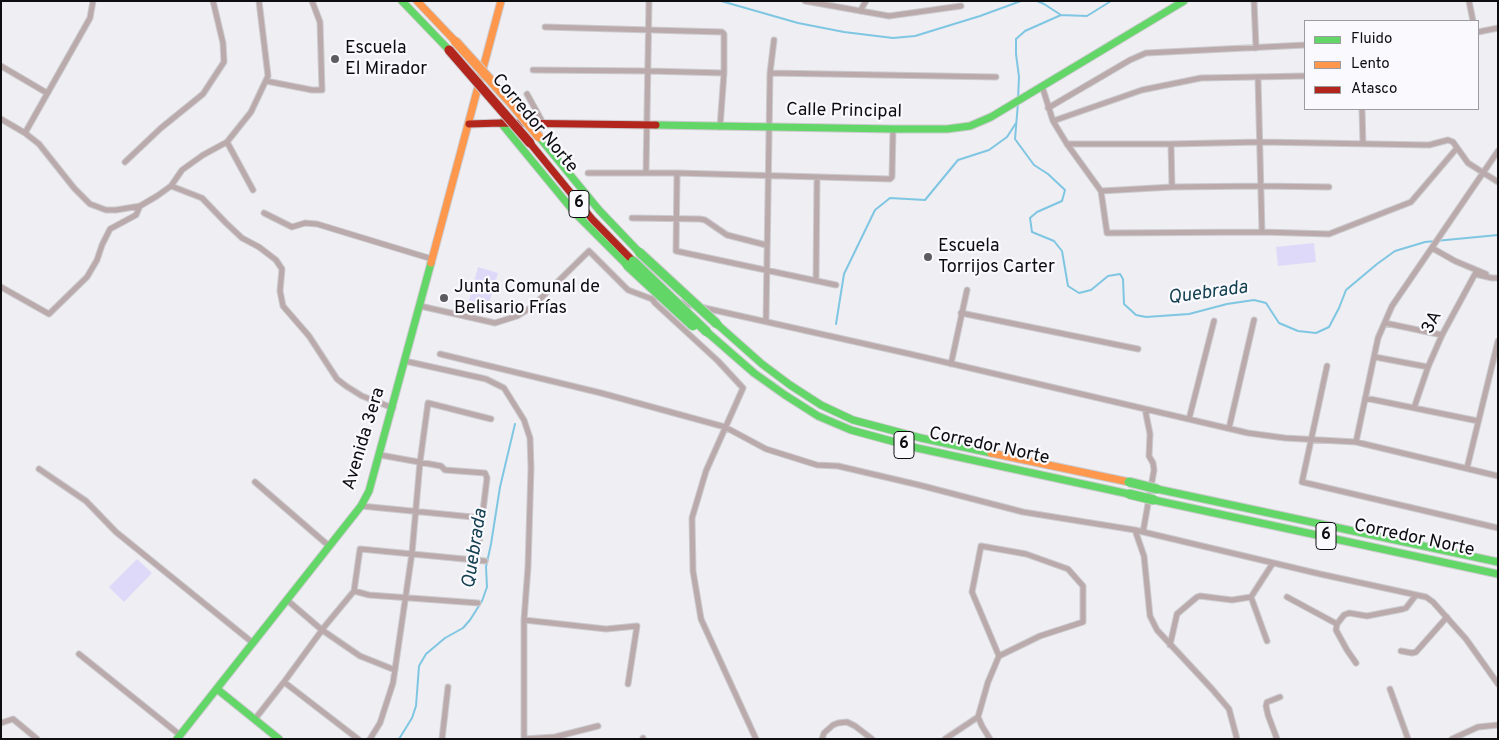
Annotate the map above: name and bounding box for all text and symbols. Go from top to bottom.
legend [1304,20,1479,110]
text: Fluido [1351,30,1392,49]
place label: Escuela El Mirador [345,38,427,80]
marker: Escuela El Mirador [329,53,341,65]
text: Lento [1351,55,1390,74]
street label: Corredor Norte [486,70,582,178]
text: Atasco [1351,80,1397,99]
street label: Calle Principal [786,100,902,124]
road number: 6 [569,190,589,218]
place label: Escuela Torrijos Carter [938,236,1055,278]
marker: Escuela Torrijos Carter [922,251,934,263]
place label: Junta Comunal de Belisario Frías [454,277,600,320]
water label: Quebrada [1167,277,1249,311]
marker: Junta Comunal de Belisario Frías [438,292,450,304]
street label: 3A [1418,308,1448,338]
street label: Avenida 3era [339,385,391,493]
street label: Corredor Norte [927,424,1051,470]
road number: 6 [894,432,914,458]
water label: Quebrada [458,508,494,590]
street label: Corredor Norte [1352,516,1476,562]
road number: 6 [1316,522,1336,550]

